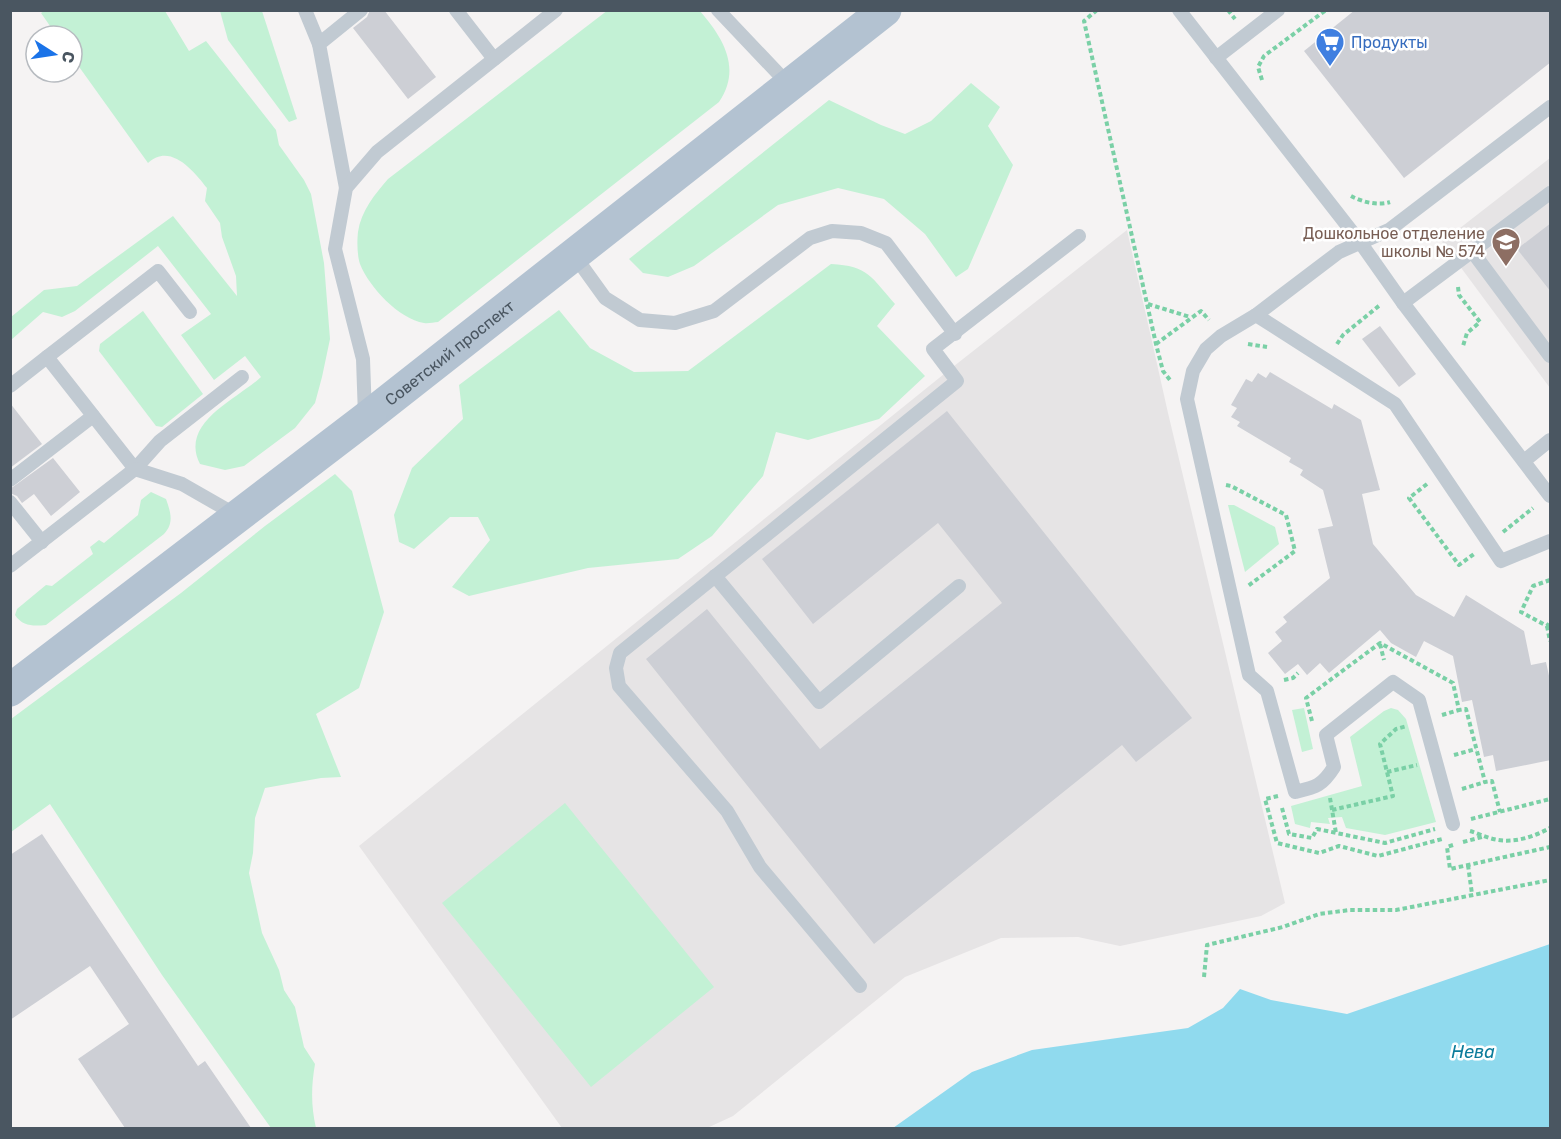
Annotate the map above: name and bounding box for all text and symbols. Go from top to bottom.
north arrow [24,24,84,84]
supermarket icon: Продукты [1314,26,1346,68]
place label: Продукты [1351,33,1428,52]
text: С [58,50,79,64]
place label: Дошкольное отделение школы № 574 [1303,224,1485,261]
school or university icon: Дошкольное отделение школы № 574 [1490,226,1522,268]
street label: Советский проспект [381,296,518,410]
water label: Нева [1451,1041,1495,1063]

